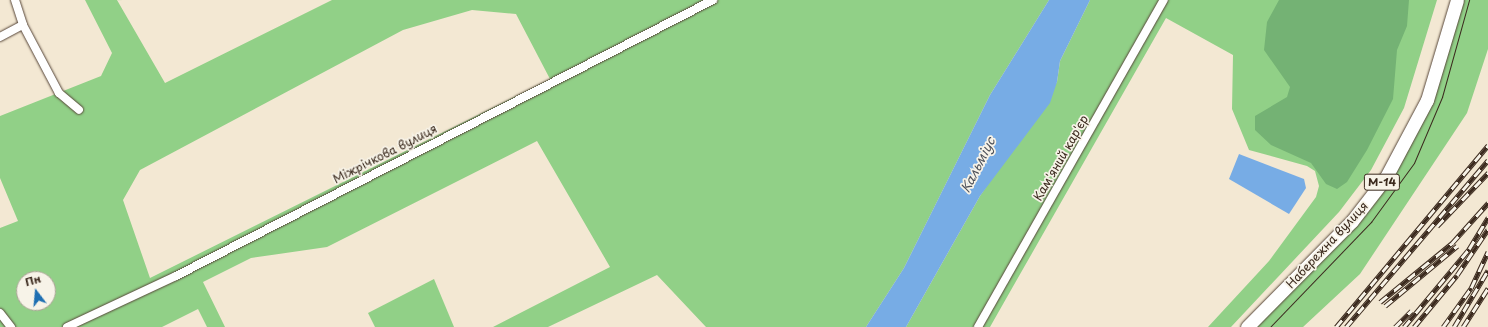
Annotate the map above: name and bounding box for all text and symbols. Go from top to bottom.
street label: Кам'яний кар'єр [1030,112,1092,204]
street label: Міжрічкова вулиця [330,121,440,187]
water label: Кальміус [957,135,999,195]
road number: М-14 [1363,173,1401,191]
street label: Набережна вулиця [1283,198,1371,292]
text: Пн [23,270,43,290]
north arrow [16,271,56,311]

